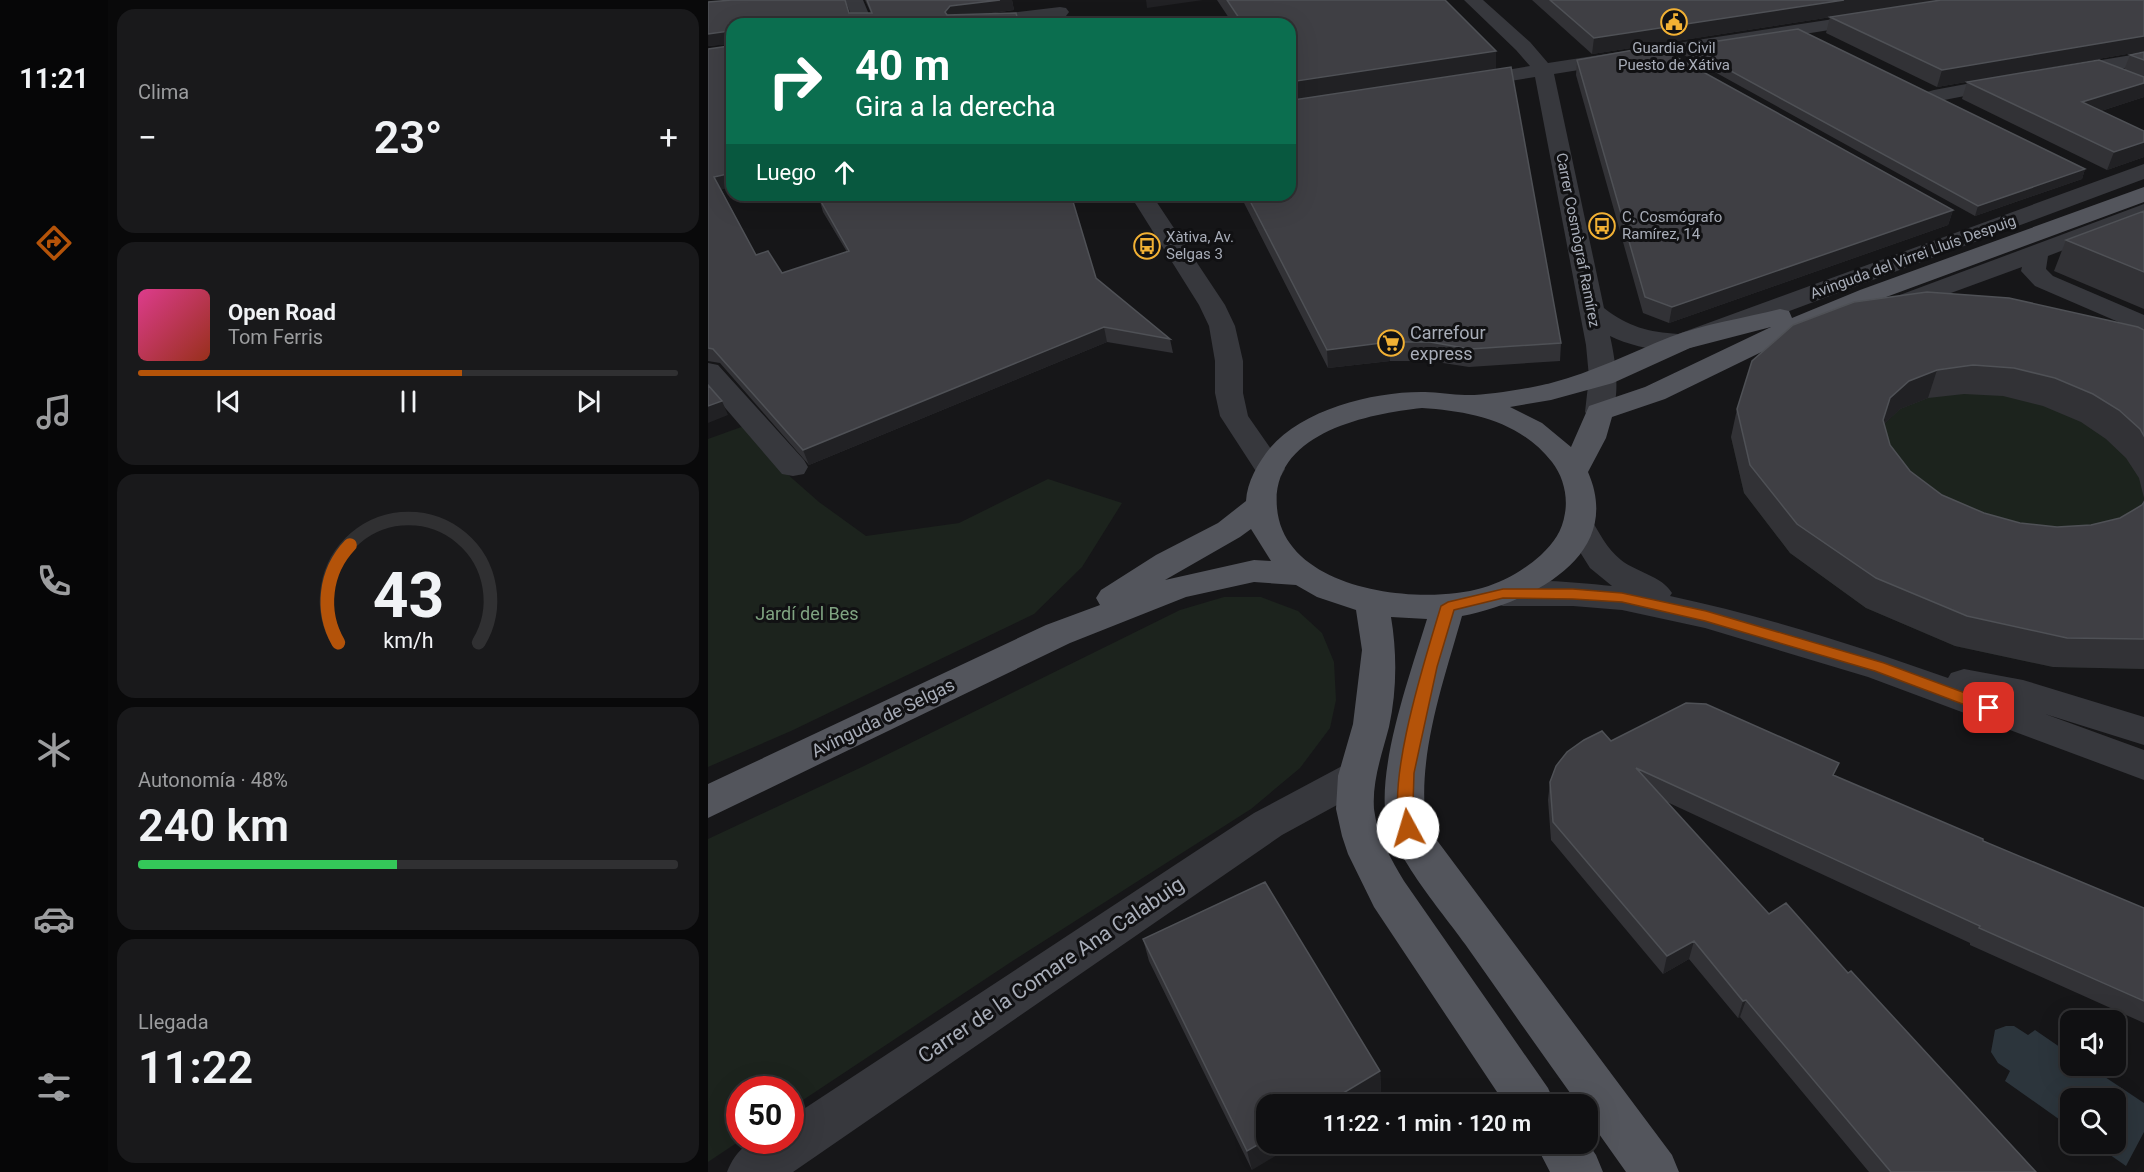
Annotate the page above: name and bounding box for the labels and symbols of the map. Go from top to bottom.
public building icon: Guardia Civil Puesto de Xátiva [1659,7,1689,37]
place label: Guardia Civil Puesto de Xátiva [1618,39,1730,74]
street label: Carrer Cosmògraf Ramírez [1552,151,1604,329]
place label: C. Cosmógrafo Ramírez, 14 [1622,208,1722,243]
bus stop icon: C. Cosmógrafo Ramírez, 14 [1587,211,1617,241]
street label: Avinguda del Virrei Lluís Despuig [1808,211,2018,303]
place label: Xàtiva, Av. Selgas 3 [1166,228,1234,263]
bus stop icon: Xàtiva, Av. Selgas 3 [1132,231,1162,261]
place label: Carrefour express [1410,322,1486,364]
supermarket icon: Carrefour express [1376,328,1406,358]
park label: Jardí del Bes [755,603,859,624]
street label: Avinguda de Selgas [808,674,958,761]
pin [1963,682,2014,733]
position arrow [1376,796,1440,860]
street label: Carrer de la Comare Ana Calabuig [914,872,1188,1068]
speed limit sign: 50 [726,1076,804,1154]

